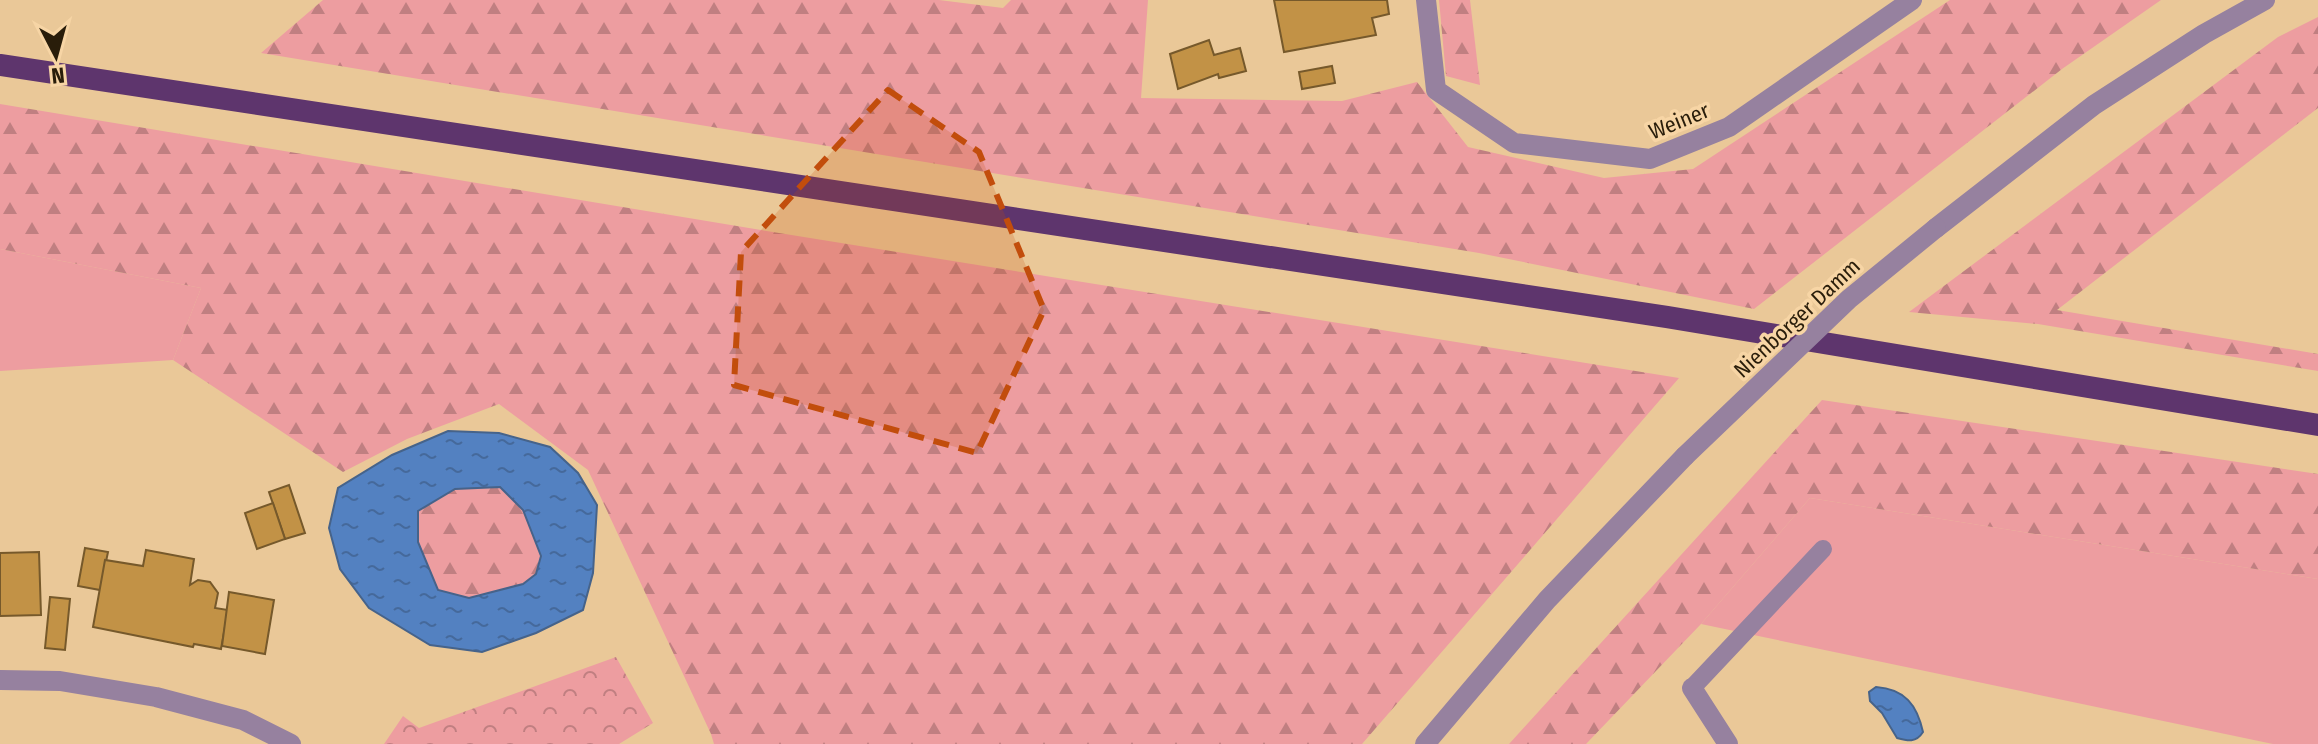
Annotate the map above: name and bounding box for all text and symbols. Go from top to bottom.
north arrow [16,16,96,96]
text: N [50,61,66,90]
street label: Weiner [1645,97,1713,145]
street label: Nienborger Damm [1728,253,1866,383]

